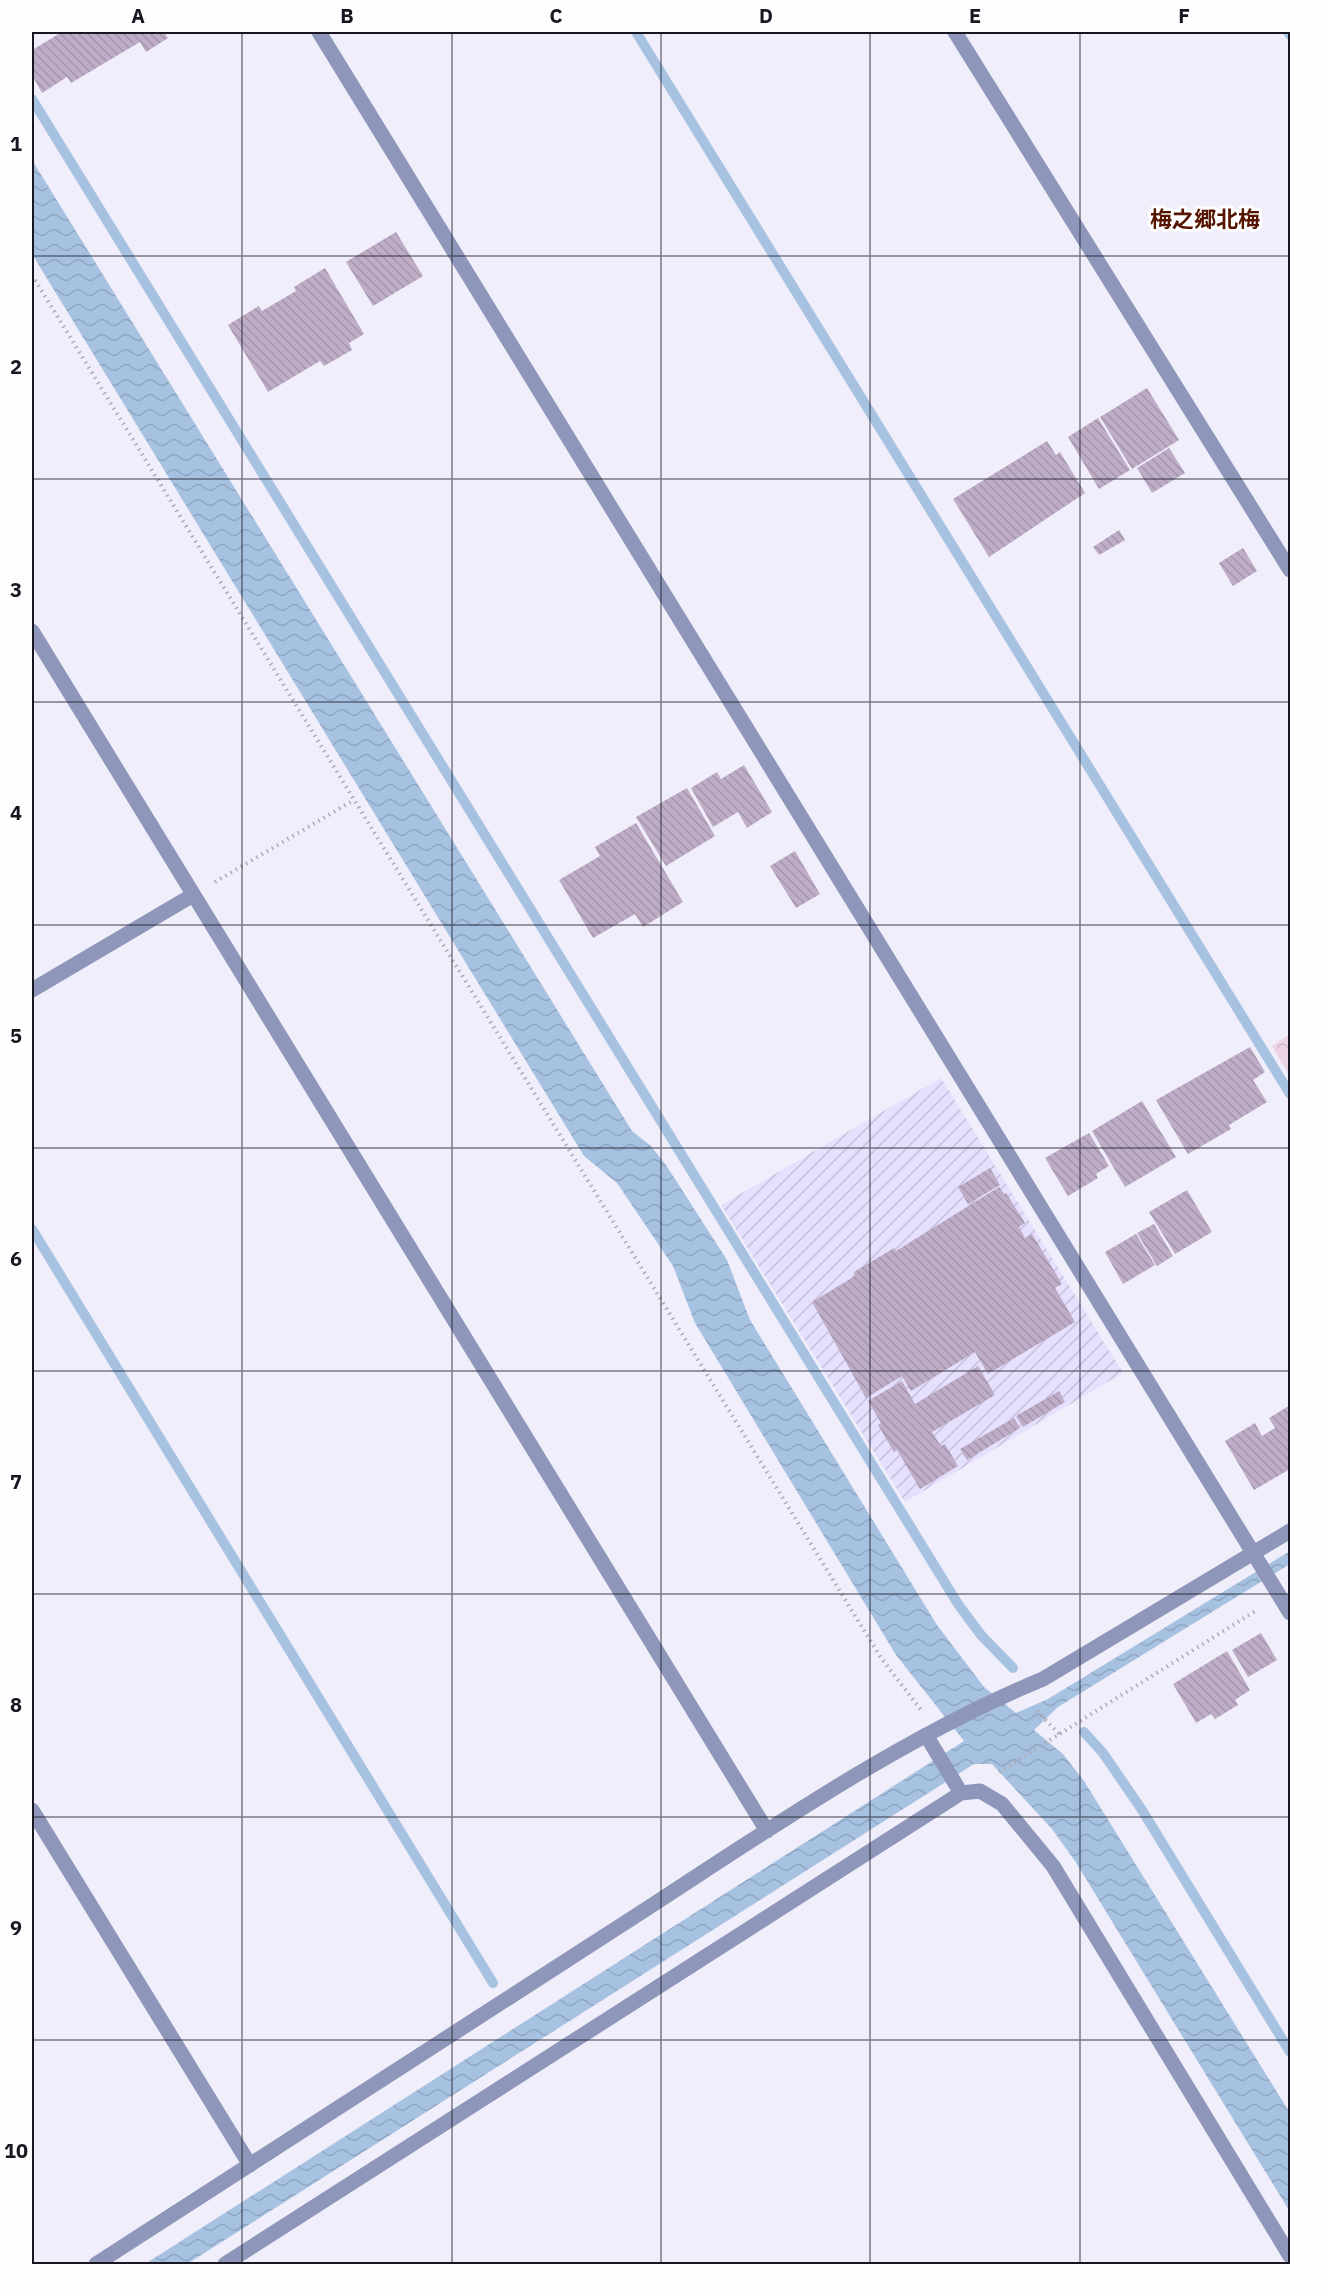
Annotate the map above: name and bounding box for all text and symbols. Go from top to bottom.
text: A [131,2,145,29]
text: B [340,2,354,29]
text: C [549,2,563,29]
text: D [759,2,773,29]
text: E [969,2,981,29]
text: F [1178,2,1190,29]
text: 1 [10,130,22,157]
district label: 梅之郷北梅 [1150,204,1260,233]
text: 2 [10,353,22,380]
text: 3 [10,576,22,603]
text: 4 [10,799,22,826]
text: 5 [10,1022,22,1049]
text: 6 [10,1245,22,1272]
text: 7 [10,1468,22,1495]
text: 8 [10,1691,22,1718]
text: 9 [10,1914,22,1941]
text: 10 [4,2137,28,2164]

